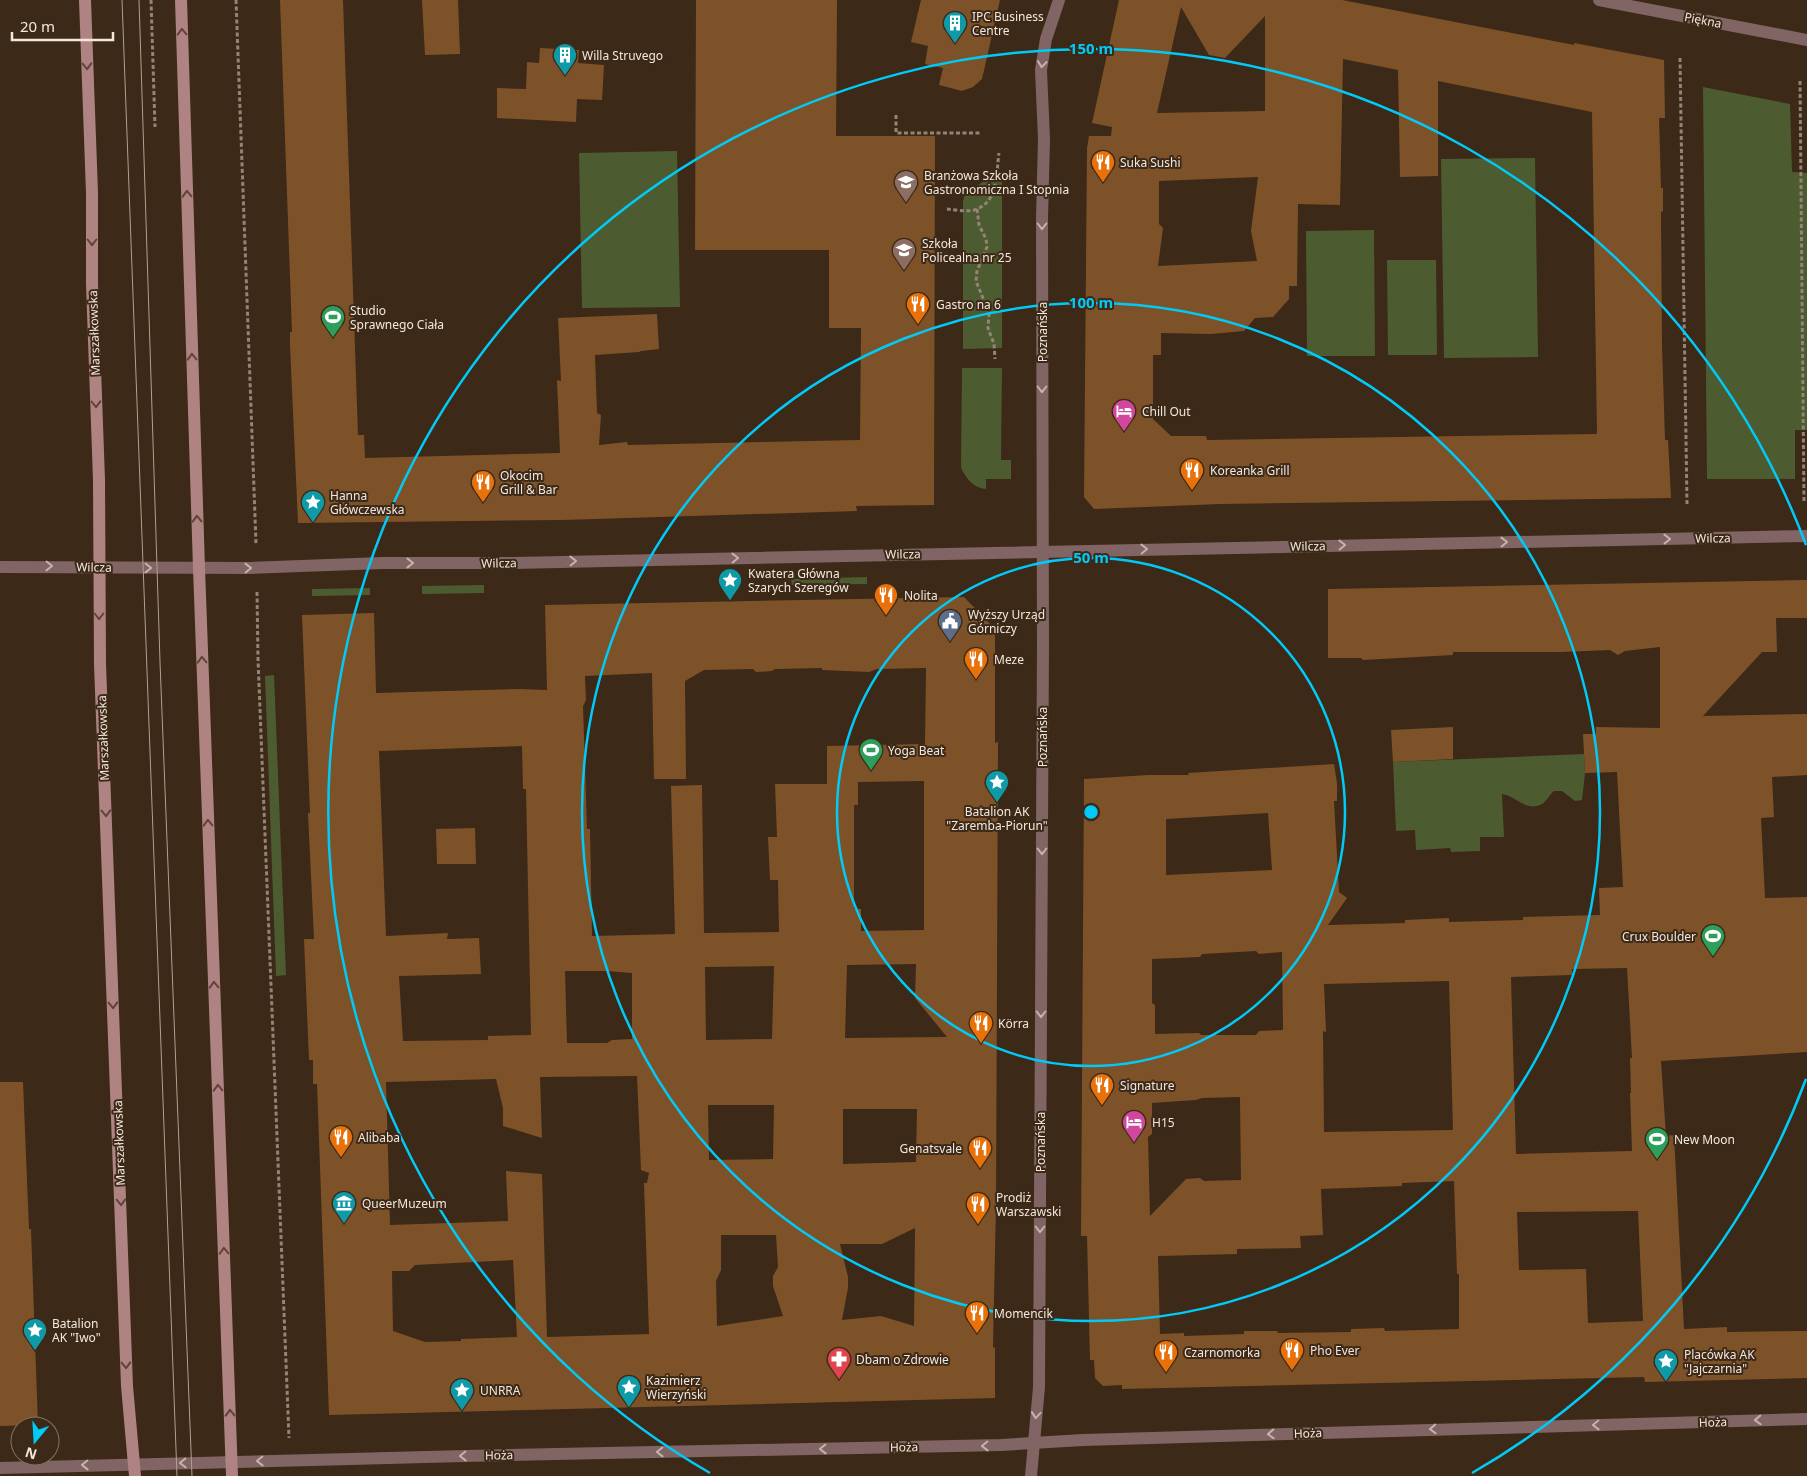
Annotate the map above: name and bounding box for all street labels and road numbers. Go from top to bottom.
street label: Piękna [1683,8,1723,32]
street label: Marszałkowska [84,290,104,376]
street label: Poznańska [1034,302,1051,362]
street label: Wilcza [1695,529,1731,547]
street label: Wilcza [1290,537,1326,555]
street label: Wilcza [885,545,921,563]
street label: Wilcza [481,554,517,572]
street label: Wilcza [76,558,112,576]
street label: Marszałkowska [93,695,113,781]
street label: Poznańska [1034,707,1051,767]
street label: Marszałkowska [109,1100,129,1186]
street label: Poznańska [1032,1112,1049,1172]
street label: Hoża [1699,1413,1727,1431]
street label: Hoża [1294,1424,1322,1442]
street label: Hoża [890,1438,918,1456]
street label: Hoża [485,1446,513,1464]

